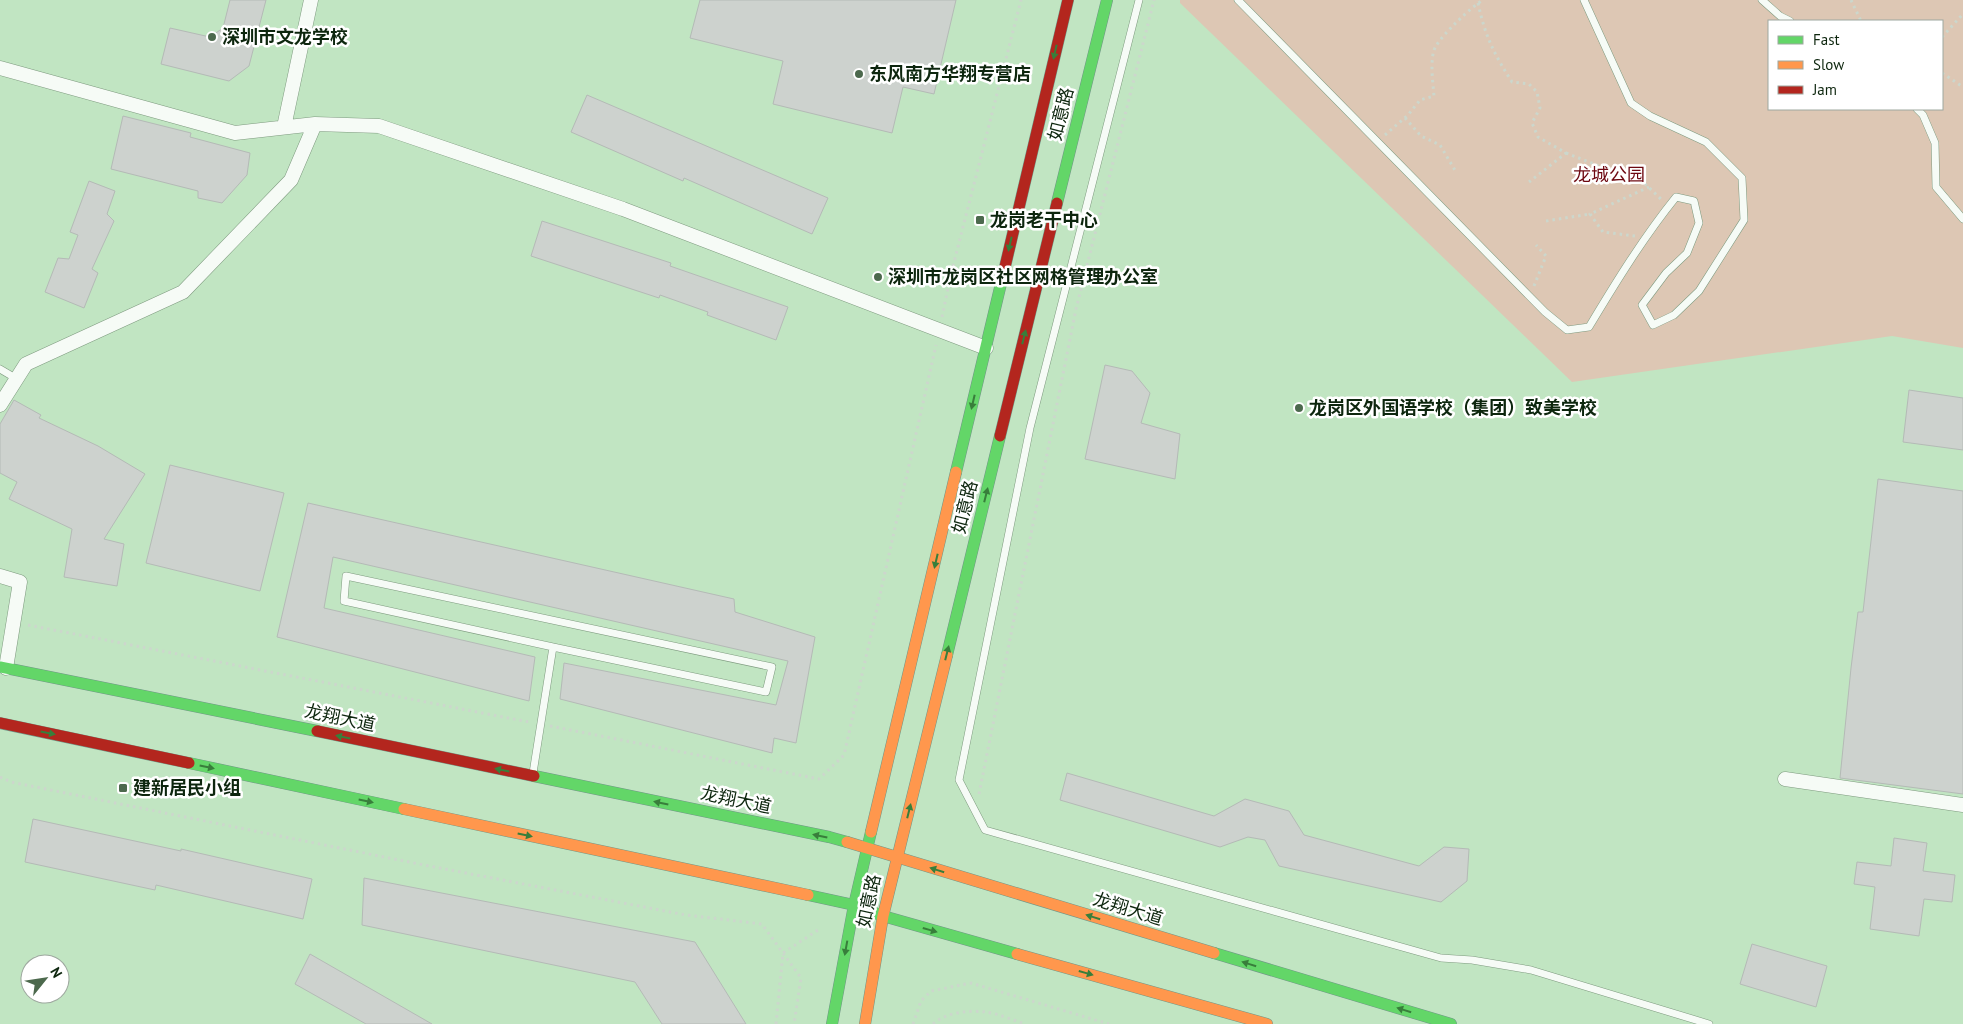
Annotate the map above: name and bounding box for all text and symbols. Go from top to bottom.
legend [1768,20,1943,110]
place label: 深圳市文龙学校 [222,25,348,48]
text: Fast [1813,30,1840,49]
marker: 深圳市文龙学校 [206,31,218,43]
one-way arrow [1051,44,1059,59]
text: Slow [1813,55,1844,74]
place label: 东风南方华翔专营店 [869,62,1031,85]
marker: 东风南方华翔专营店 [853,68,865,80]
text: Jam [1812,80,1837,99]
street label: 如意路 [1043,85,1078,143]
park label: 龙城公园 [1573,163,1645,186]
place label: 龙岗老干中心 [990,208,1098,231]
marker: 龙岗老干中心 [974,214,986,226]
one-way arrow [1006,237,1014,252]
place label: 深圳市龙岗区社区网格管理办公室 [888,265,1158,288]
marker: 深圳市龙岗区社区网格管理办公室 [872,271,884,283]
one-way arrow [1020,330,1028,345]
one-way arrow [969,395,977,410]
place label: 龙岗区外国语学校（集团）致美学校 [1309,396,1597,419]
marker: 龙岗区外国语学校（集团）致美学校 [1293,402,1305,414]
street label: 如意路 [947,478,982,536]
one-way arrow [982,487,990,502]
one-way arrow [932,553,940,568]
one-way arrow [943,645,951,660]
street label: 龙翔大道 [302,699,378,736]
one-way arrow [40,729,56,737]
one-way arrow [335,733,350,741]
one-way arrow [199,763,215,771]
one-way arrow [494,765,510,773]
place label: 建新居民小组 [133,776,241,799]
street label: 龙翔大道 [698,781,774,818]
marker: 建新居民小组 [117,782,129,794]
one-way arrow [358,797,374,805]
one-way arrow [653,798,669,806]
one-way arrow [905,803,913,818]
one-way arrow [517,831,533,839]
one-way arrow [813,832,828,840]
one-way arrow [930,866,945,874]
street label: 如意路 [852,872,885,930]
street label: 龙翔大道 [1090,887,1166,930]
one-way arrow [1085,912,1100,920]
one-way arrow [922,926,937,934]
one-way arrow [841,940,849,956]
north arrow [20,954,70,1004]
one-way arrow [1241,959,1256,967]
text: N [46,964,66,981]
one-way arrow [1079,970,1094,978]
one-way arrow [1397,1006,1412,1014]

